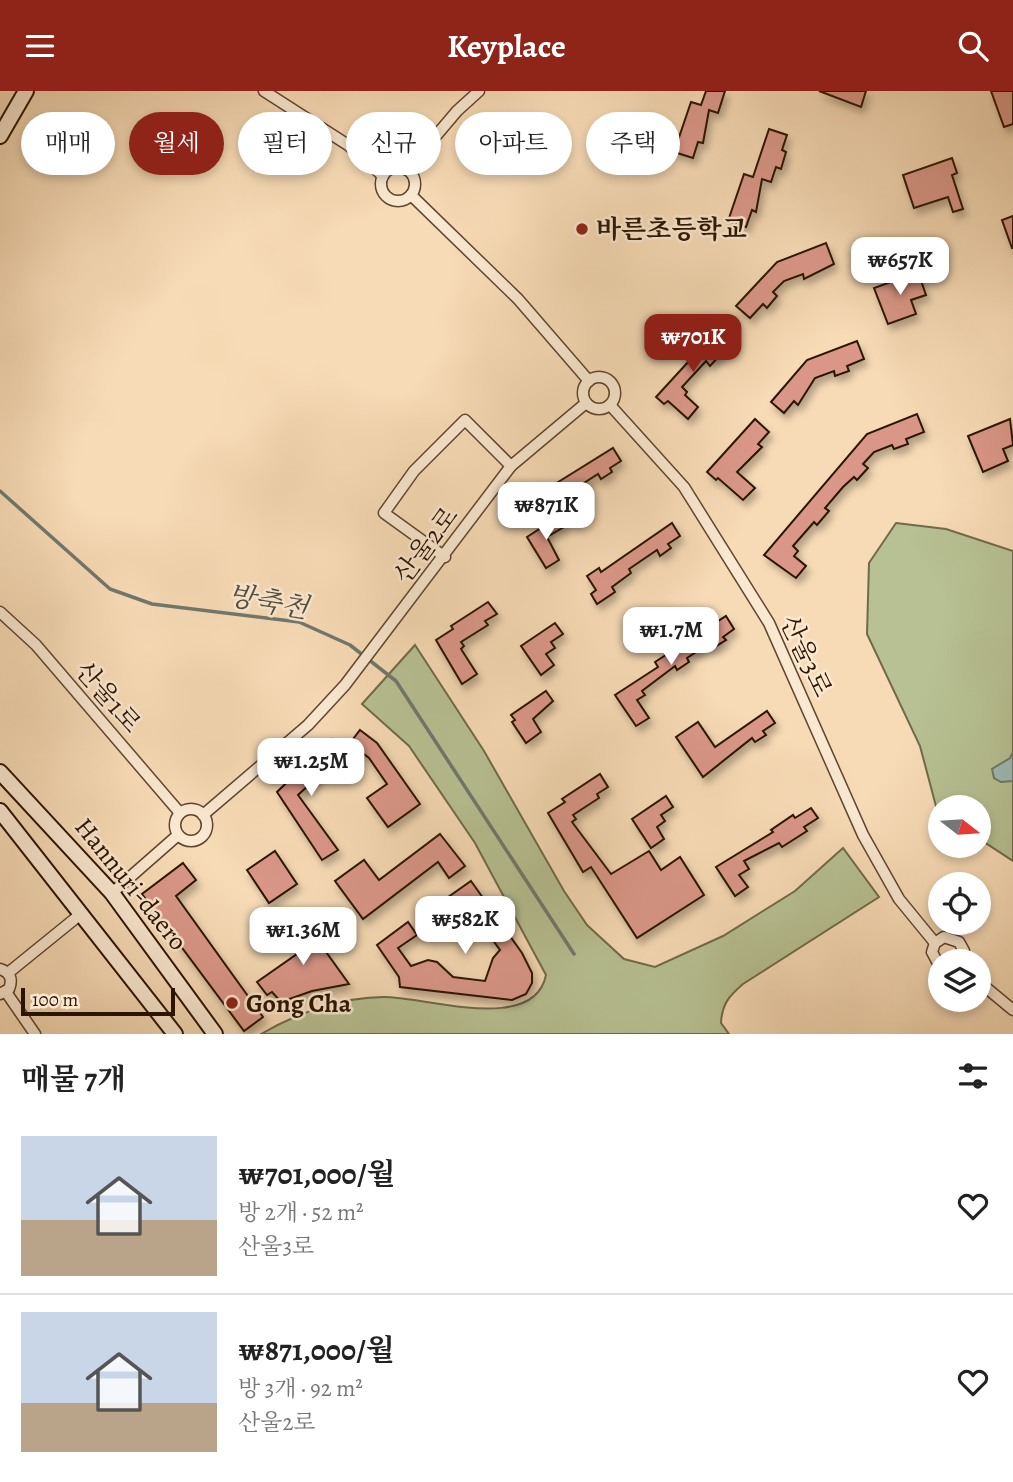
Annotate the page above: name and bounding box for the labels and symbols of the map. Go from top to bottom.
place label: 바른초등학교 [596,212,747,247]
marker: 바른초등학교 [574,221,590,237]
pin: ₩657K [851,237,949,297]
pin: ₩701K [644,315,742,374]
pin: ₩871K [497,483,595,542]
street label: 산울2로 [386,499,466,591]
water label: 방축천 [225,576,313,628]
pin: ₩1.7M [622,607,720,667]
street label: 산울3로 [772,610,840,702]
street label: 산울1로 [67,654,149,740]
pin: ₩1.25M [254,739,368,798]
north arrow [928,795,990,857]
street label: Hannuri-daero [67,810,195,958]
pin: ₩582K [416,897,514,956]
pin: ₩1.36M [246,907,360,967]
scale bar [21,985,175,1017]
place label: Gong Cha [246,986,352,1021]
marker: Gong Cha [224,995,240,1011]

